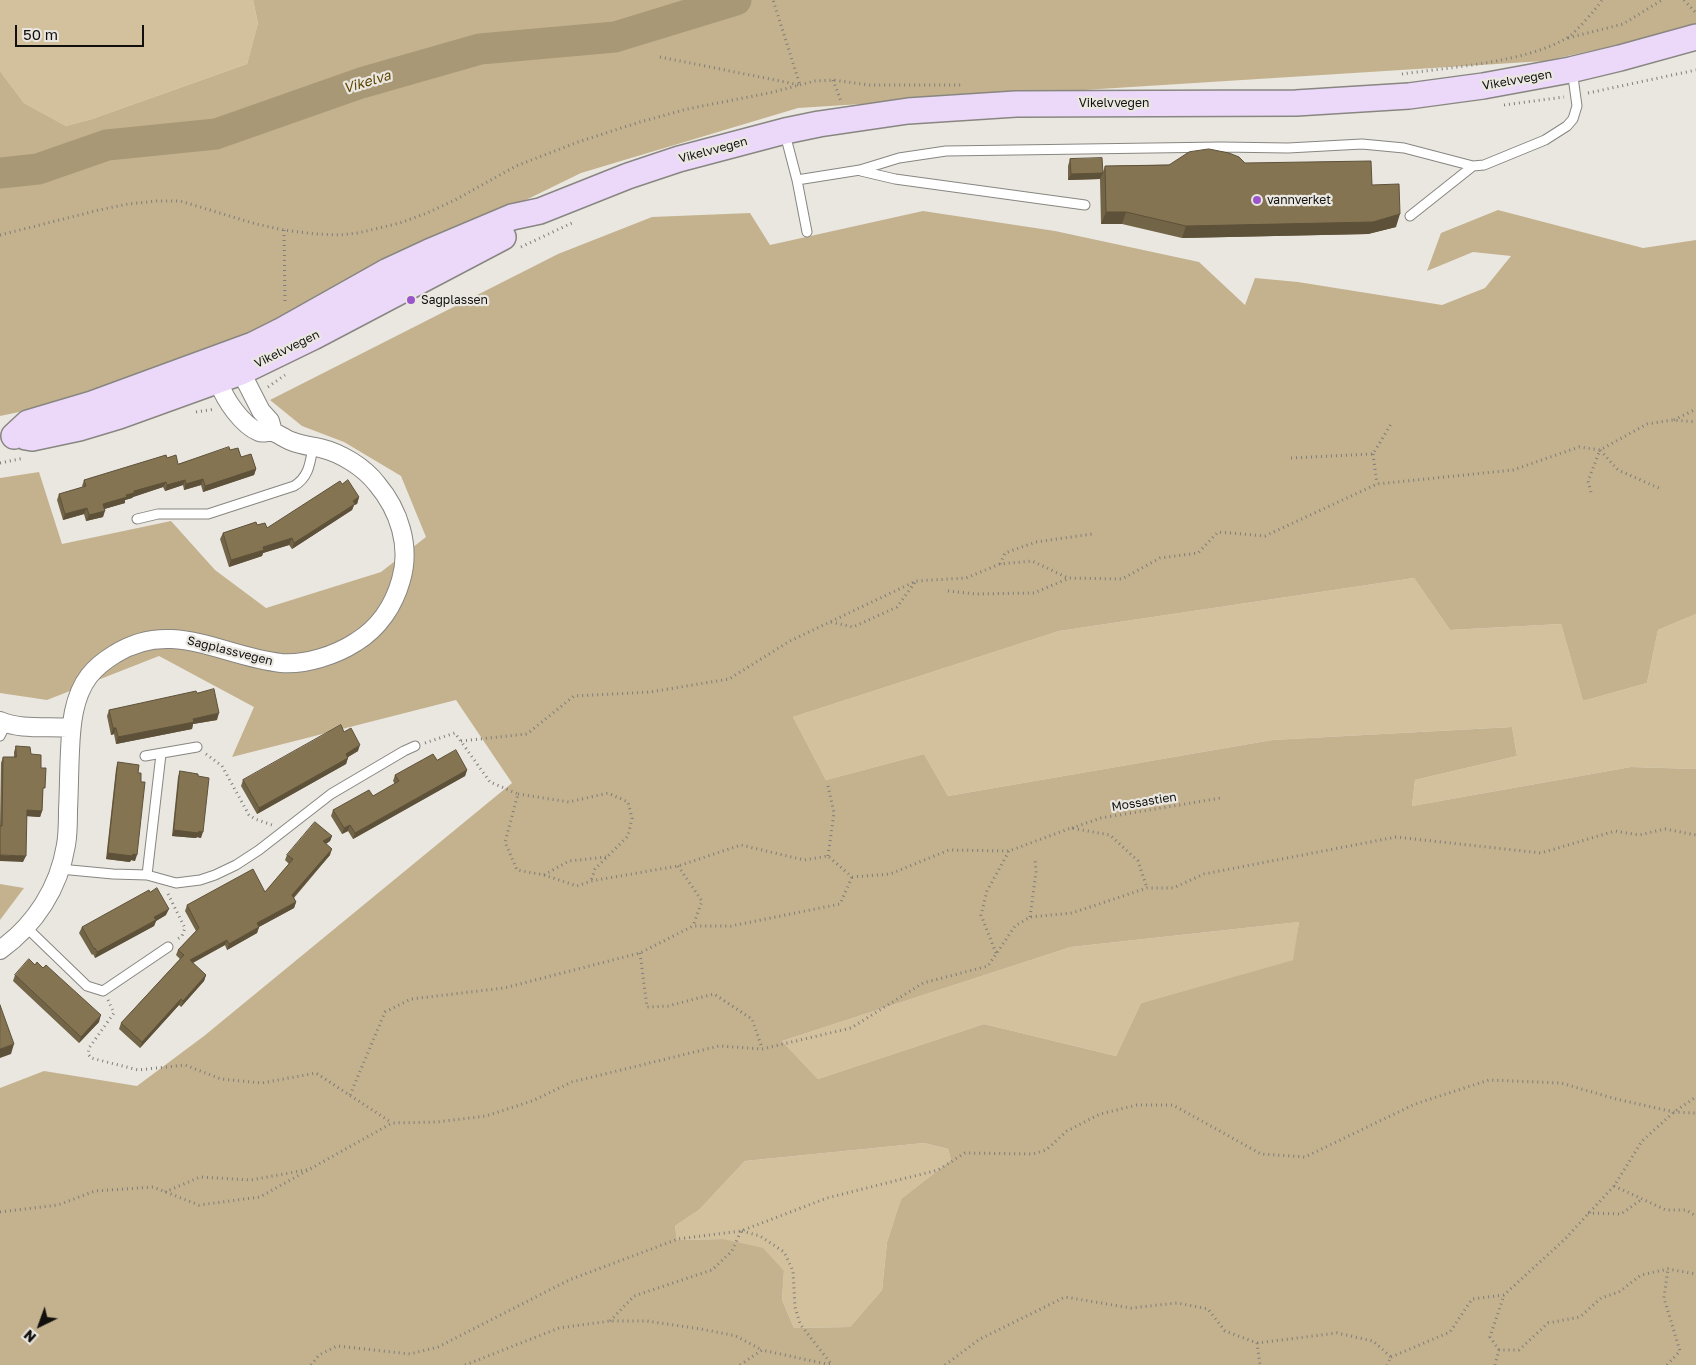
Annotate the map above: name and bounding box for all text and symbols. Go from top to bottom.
scale bar [18,15,146,47]
text: 50 m [23,25,58,43]
water label: Vikelva [341,67,393,97]
street label: Vikelvvegen [1481,67,1553,93]
street label: Vikelvvegen [1079,96,1149,110]
street label: Vikelvvegen [677,134,749,166]
place label: vannverket [1267,193,1331,207]
marker: vannverket [1251,194,1263,206]
place label: Sagplassen [421,293,488,307]
marker: Sagplassen [405,294,417,306]
street label: Vikelvvegen [252,327,322,371]
street label: Sagplassvegen [186,633,274,669]
street label: Mossastien [1110,790,1178,814]
north arrow [15,1300,65,1350]
text: N [20,1327,39,1346]

